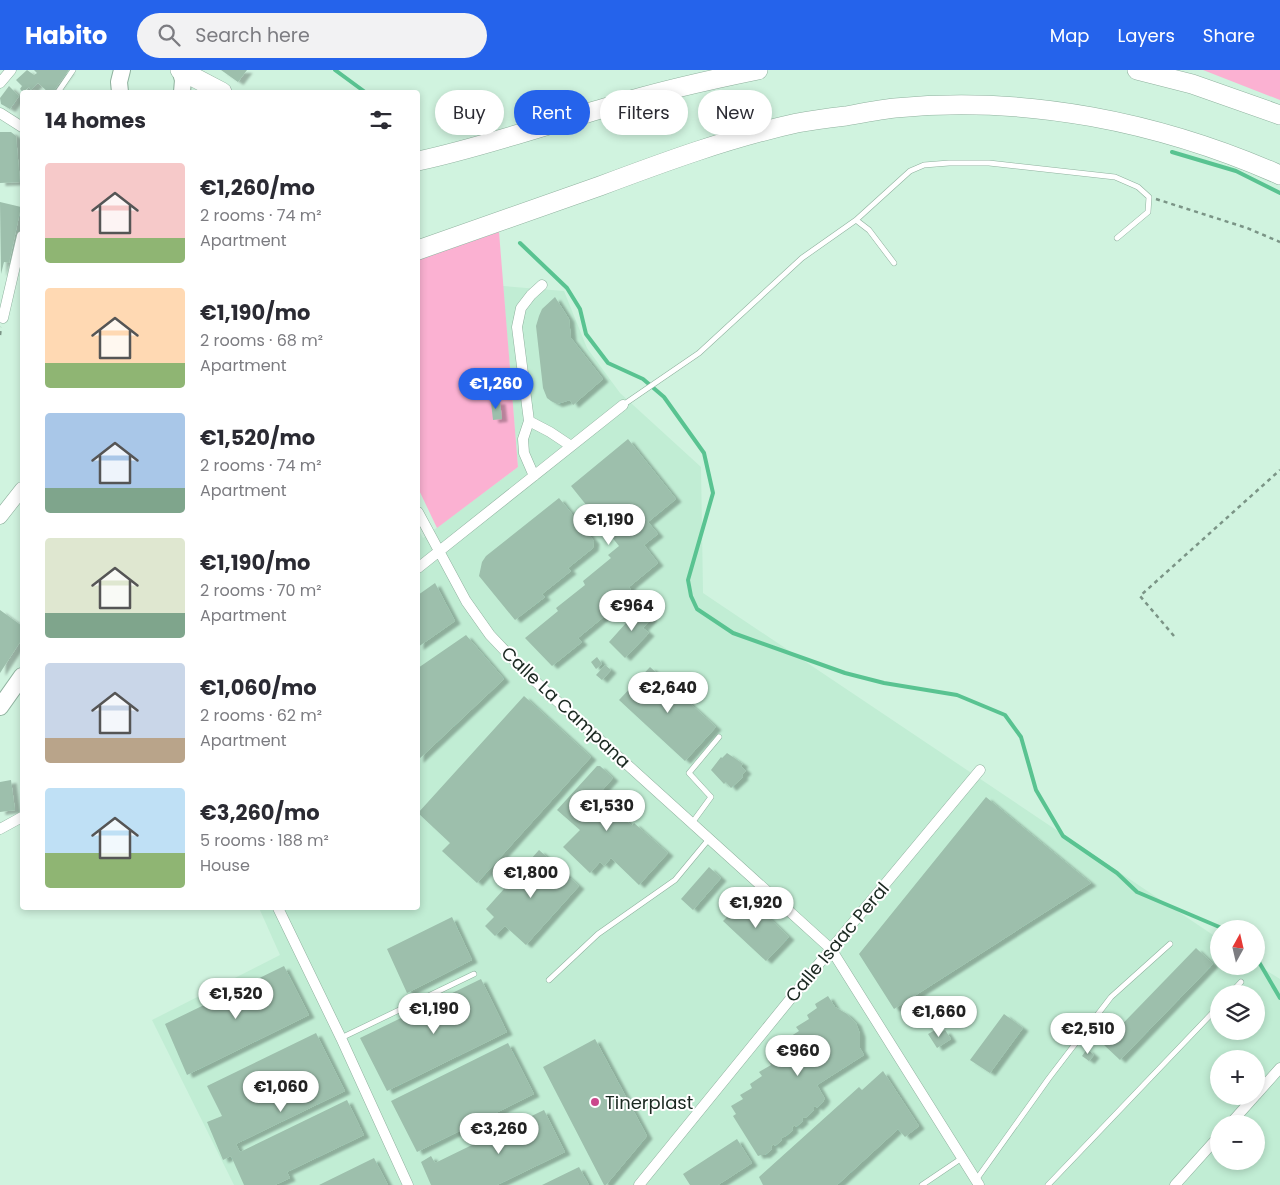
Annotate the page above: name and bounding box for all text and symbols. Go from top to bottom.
search box [137,13,487,58]
text: Habito [25,19,107,52]
icon: search [155,21,183,49]
text: Search here [195,22,310,49]
text: Map [1050,23,1090,48]
text: Layers [1118,23,1175,48]
text: Share [1203,23,1255,48]
chip: Buy [435,90,504,135]
chip: Rent [514,90,590,135]
chip: Filters [600,90,688,135]
chip: New [698,90,772,135]
text: 14 homes [45,106,146,135]
icon: filters [367,106,395,134]
text: €1,260/mo [200,173,315,202]
icon: home [85,183,145,243]
text: 2 rooms · 74 m² [200,204,322,227]
text: Apartment [200,229,287,252]
text: €1,190/mo [200,298,310,327]
icon: home [85,308,145,368]
text: 2 rooms · 68 m² [200,329,323,352]
text: Apartment [200,354,287,377]
pin: €1,260 [455,368,537,410]
text: €1,260 [469,372,523,395]
text: €1,520/mo [200,423,315,452]
icon: home [85,433,145,493]
text: 2 rooms · 74 m² [200,454,322,477]
text: Apartment [200,479,287,502]
pin: €1,190 [568,504,650,546]
text: €1,190 [584,508,634,531]
text: €1,190/mo [200,548,310,577]
icon: home [85,558,145,618]
text: 2 rooms · 70 m² [200,579,322,602]
pin: €964 [602,590,662,632]
text: €964 [610,594,654,617]
text: Apartment [200,604,287,627]
street label: Calle La Campana [496,640,636,774]
pin: €2,640 [627,672,709,714]
text: €1,060/mo [200,673,317,702]
text: €2,640 [639,676,697,699]
icon: home [85,683,145,743]
text: 2 rooms · 62 m² [200,704,322,727]
text: Apartment [200,729,287,752]
pin: €1,530 [566,790,648,832]
text: €1,530 [580,794,634,817]
text: €3,260/mo [200,798,320,827]
icon: home [85,808,145,868]
text: 5 rooms · 188 m² [200,829,329,852]
text: House [200,854,250,877]
pin: €1,800 [490,856,572,899]
text: €1,800 [504,861,558,884]
street label: Calle Isaac Peral [779,877,895,1007]
pin: €1,920 [715,886,797,929]
text: €1,920 [730,891,782,914]
north arrow [1210,920,1265,975]
map controls [1210,920,1265,1170]
pin: €1,520 [195,978,277,1020]
text: €1,520 [209,982,263,1005]
button: layers [1210,985,1265,1040]
pin: €1,190 [393,992,475,1035]
pin: €1,660 [898,996,980,1038]
text: €1,190 [409,997,459,1020]
text: €1,660 [912,1000,966,1023]
pin: €2,510 [1047,1012,1129,1055]
text: €2,510 [1061,1017,1115,1040]
pin: €960 [768,1034,828,1077]
text: €960 [776,1039,820,1062]
button: + [1210,1050,1265,1105]
pin: €1,060 [240,1070,322,1113]
text: €1,060 [254,1075,308,1098]
place label: Tinerplast [605,1090,693,1115]
marker: Tinerplast [589,1096,601,1108]
pin: €3,260 [458,1112,540,1155]
button: − [1210,1115,1265,1170]
text: €3,260 [471,1117,527,1140]

